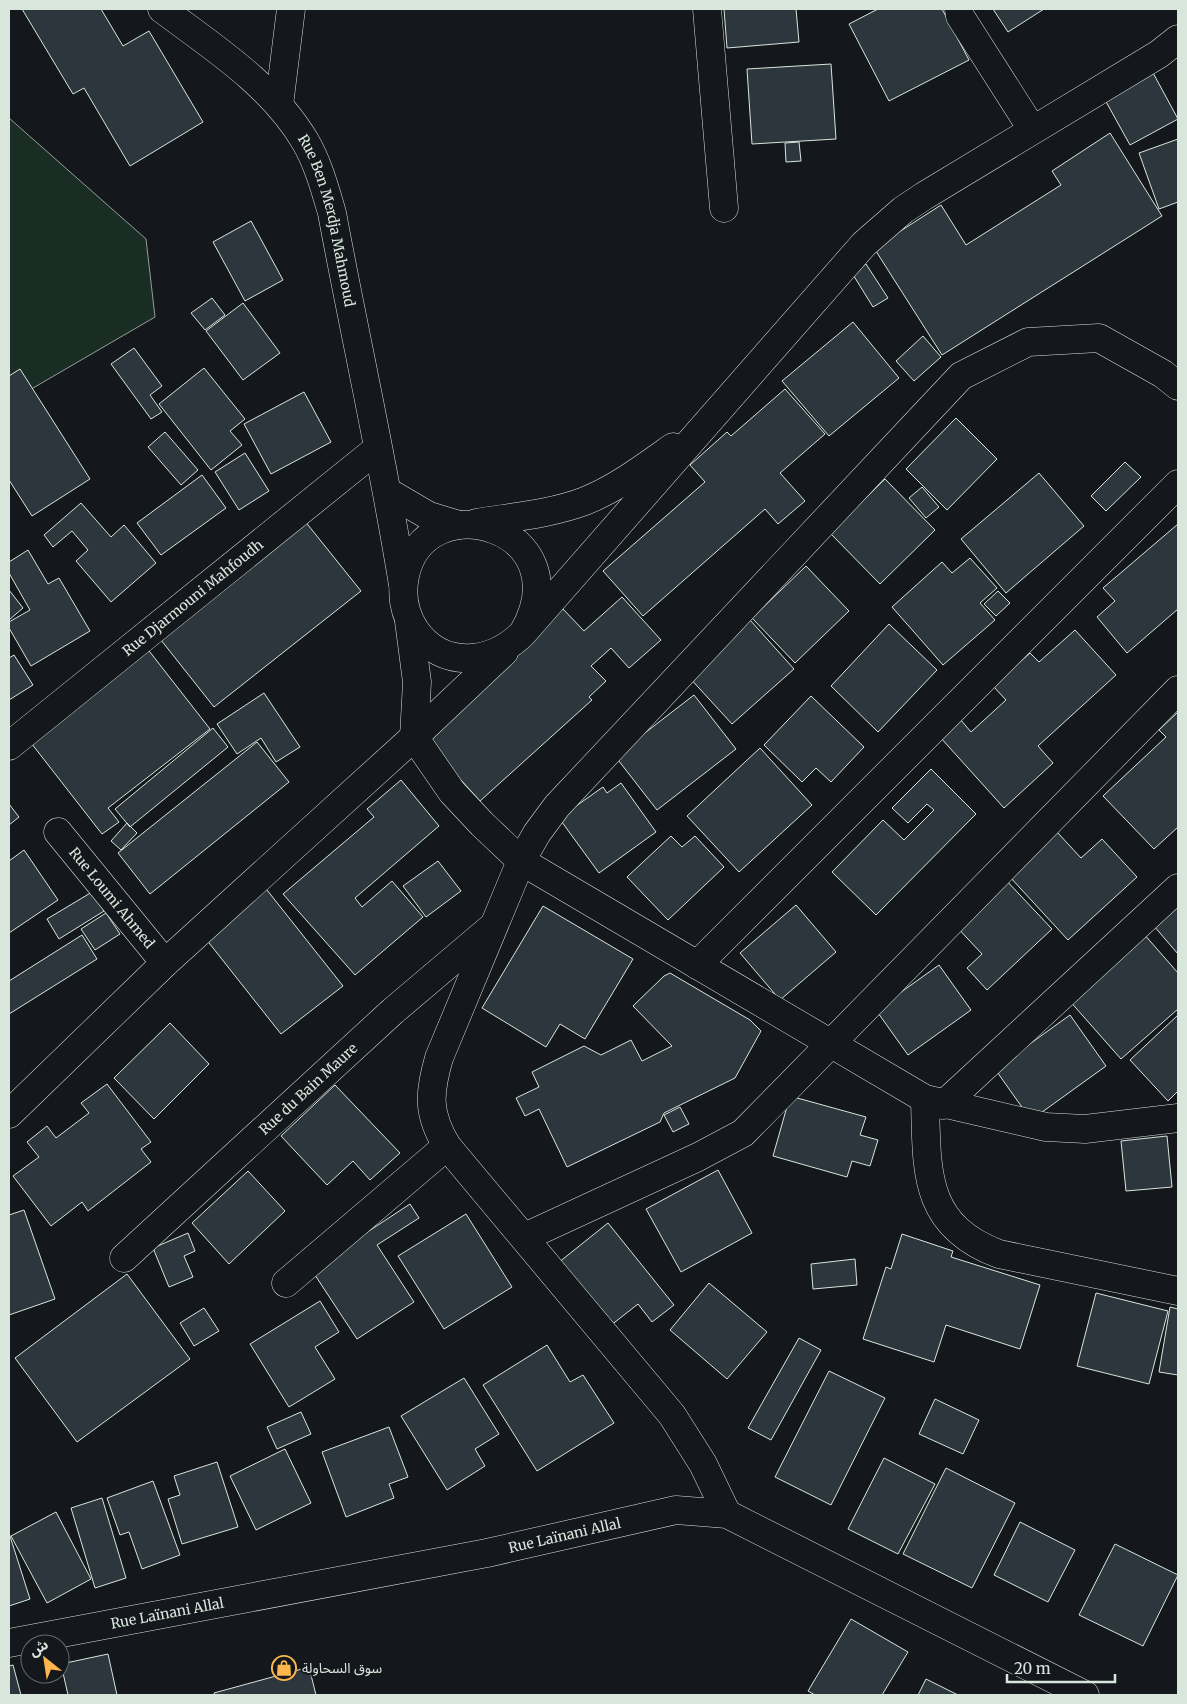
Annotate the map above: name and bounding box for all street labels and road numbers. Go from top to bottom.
street label: Rue Ben Merdja Mahmoud [294,131,359,309]
street label: Rue Djarmouni Mahfoudh [119,536,267,660]
street label: Rue Loumi Ahmed [65,844,159,953]
street label: Rue du Bain Maure [255,1039,361,1139]
street label: Rue Laïnani Allal [507,1514,623,1557]
street label: Rue Laïnani Allal [109,1594,226,1633]

